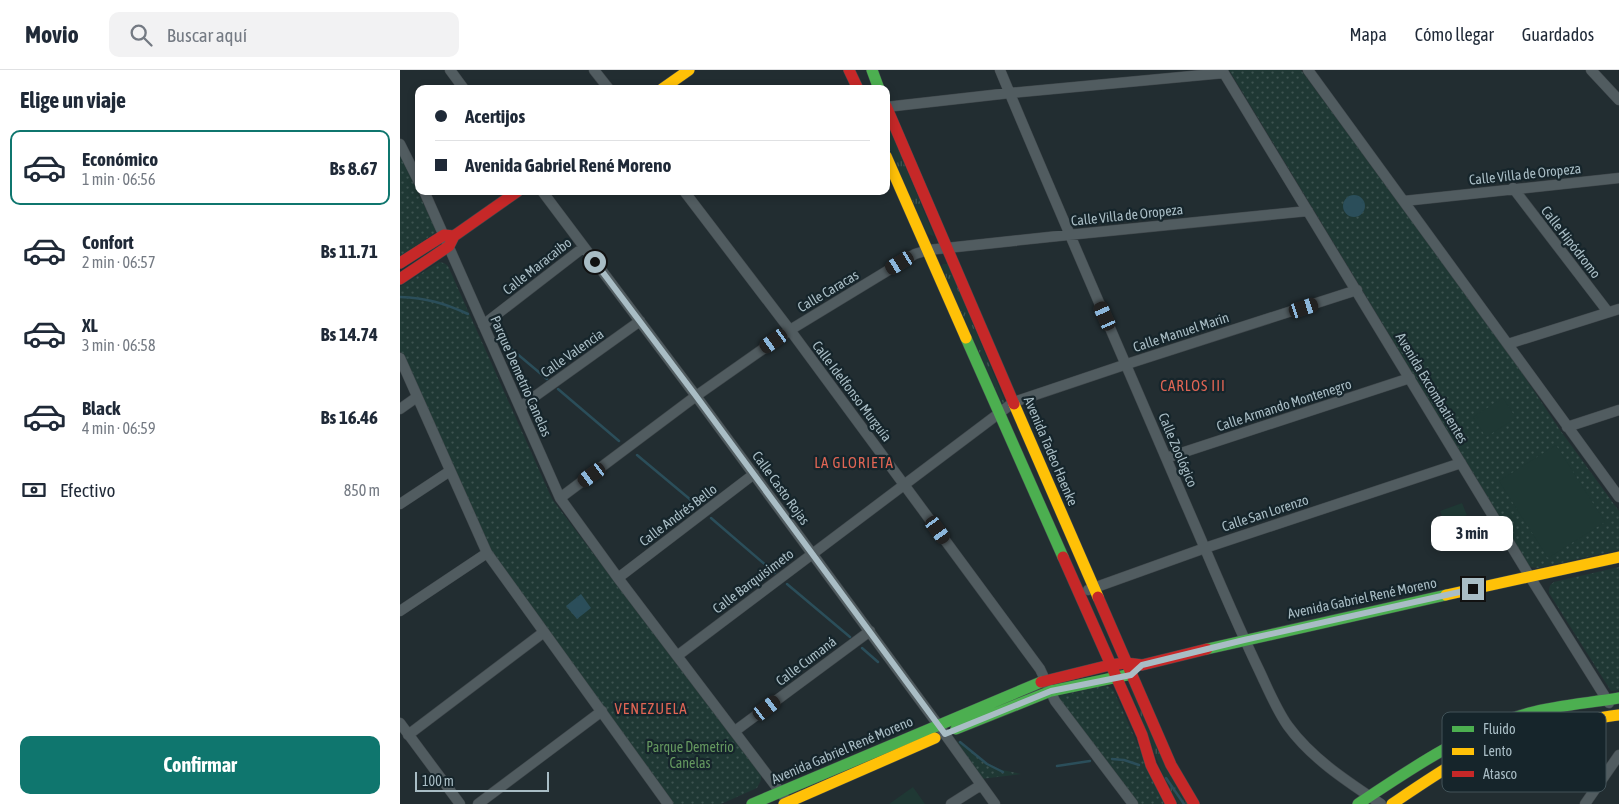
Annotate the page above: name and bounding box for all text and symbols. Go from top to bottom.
search box [109,12,459,57]
text: Movio [25,21,79,48]
icon: search [127,21,155,49]
text: Buscar aquí [167,24,247,46]
text: Mapa [1349,24,1387,45]
text: Cómo llegar [1415,24,1494,45]
text: Guardados [1522,24,1594,45]
text: Elige un viaje [20,87,126,113]
text: Acertijos [465,105,525,127]
icon: car [22,145,67,190]
text: Económico [82,148,158,170]
text: Avenida Gabriel René Moreno [465,154,671,176]
text: Bs 8.67 [330,157,378,179]
street label: Calle Villa de Oropeza [1468,160,1582,188]
text: 1 min · 06:56 [82,170,155,188]
street label: Calle Villa de Oropeza [1070,201,1184,229]
street label: Calle Hipódromo [1538,203,1604,281]
icon: car [22,228,67,273]
text: Confort [82,231,134,253]
street label: Calle Maracaibo [499,234,575,298]
text: Bs 11.71 [321,240,378,262]
car [883,249,916,277]
route start [584,251,606,273]
text: 2 min · 06:57 [82,253,155,271]
street label: Calle Caracas [795,267,861,315]
car [1287,296,1320,320]
car [1092,299,1117,333]
street label: Calle Manuel Marin [1131,309,1231,355]
icon: car [22,311,67,356]
street label: Parque Demetrio Canelas [487,313,555,439]
text: XL [82,314,98,336]
text: Bs 14.74 [321,323,378,345]
street label: Calle Valencia [538,326,606,380]
car [757,326,790,356]
street label: Avenida Excombatientes [1393,330,1471,446]
text: 3 min · 06:58 [82,336,155,354]
street label: Calle Idelfonso Murguía [809,338,895,444]
street label: Calle Armando Montenegro [1215,376,1353,434]
district label: CARLOS III [1160,377,1226,394]
icon: car [22,394,67,439]
street label: Avenida Tadeo Haenke [1021,394,1081,508]
text: Black [82,397,120,419]
text: Bs 16.46 [321,406,378,428]
street label: Calle Zoológico [1155,411,1201,489]
text: 4 min · 06:59 [82,419,155,437]
street label: Calle Casto Rojas [749,448,813,528]
district label: LA GLORIETA [814,454,894,471]
car [575,460,608,490]
icon: cash [20,476,48,504]
text: Efectivo [60,479,115,501]
text: 850 m [344,481,380,499]
street label: Calle Andrés Bello [636,481,720,549]
street label: Calle San Lorenzo [1220,491,1310,535]
car [923,513,952,547]
callout: 3 min [1432,516,1514,552]
text: 3 min [1456,524,1488,542]
street label: Calle Barquisimeto [709,545,797,617]
street label: Avenida Gabriel René Moreno [1286,574,1438,622]
route end [1462,578,1484,600]
street label: Calle Cumaná [773,633,839,689]
car [750,693,783,723]
district label: VENEZUELA [614,700,688,717]
legend [1442,712,1606,792]
street label: Avenida Gabriel René Moreno [769,713,915,787]
text: Fluido [1483,721,1516,737]
button: Confirmar [20,736,380,794]
park label: Parque Demetrio Canelas [646,739,734,771]
text: Lento [1483,743,1512,759]
text: Atasco [1483,766,1517,782]
scale bar [415,769,549,792]
text: 100 m [422,773,454,789]

